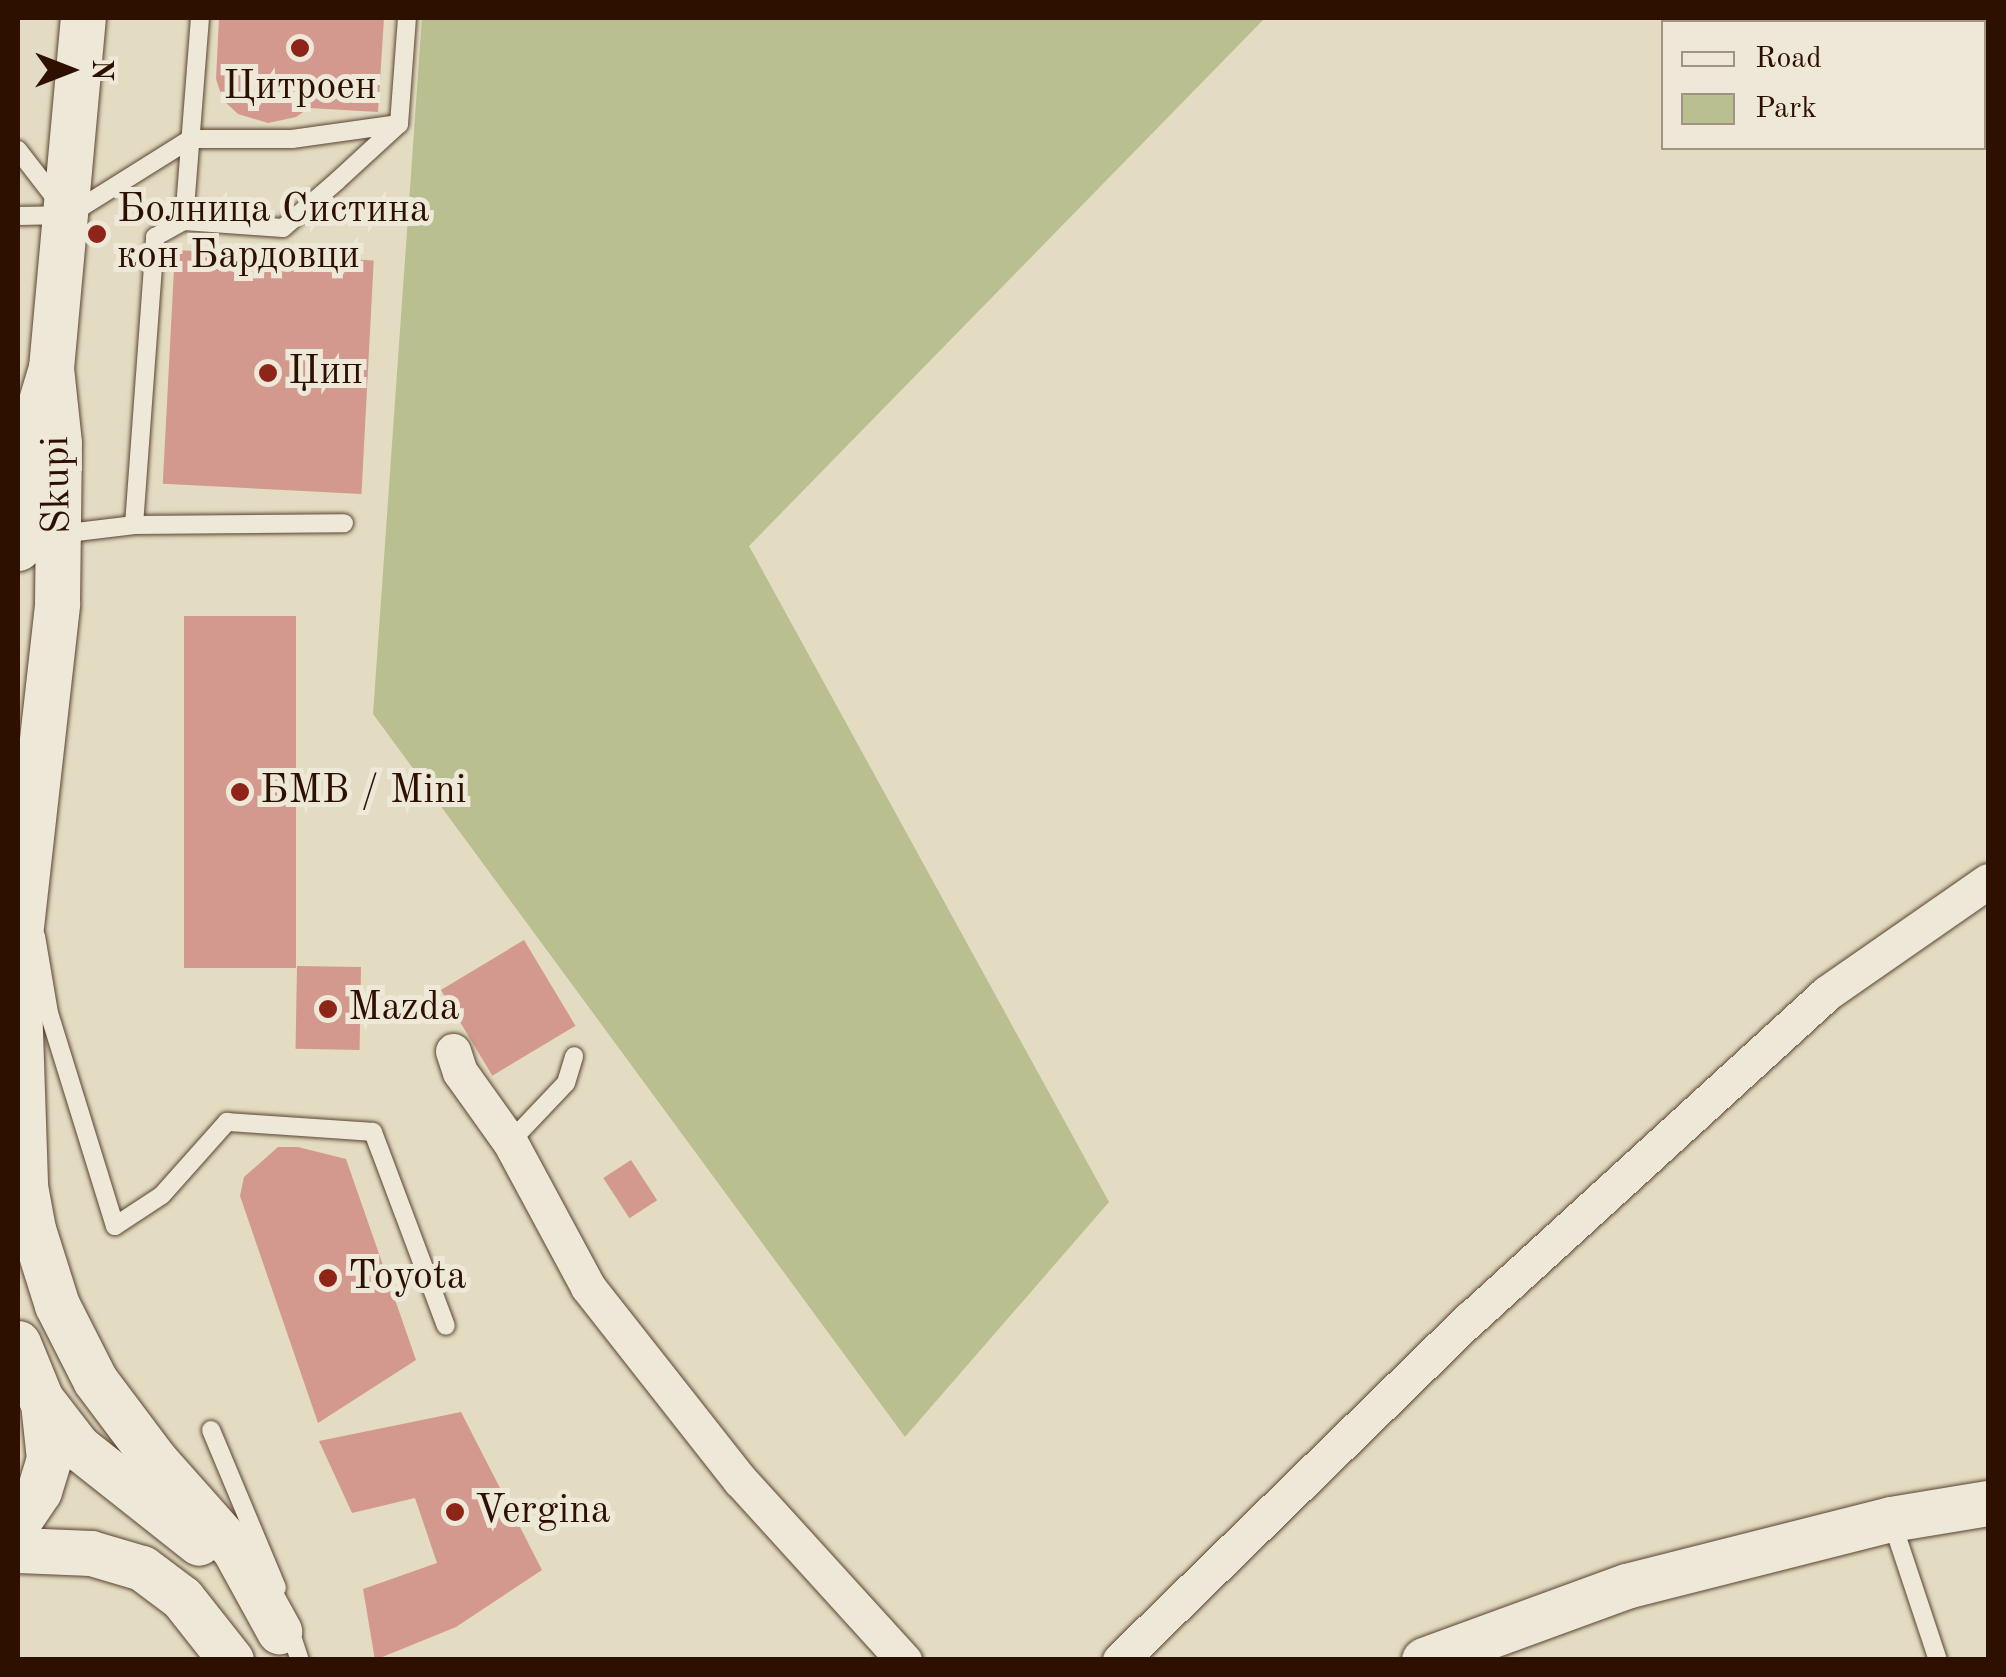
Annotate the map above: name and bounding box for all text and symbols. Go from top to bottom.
north arrow [20,20,120,120]
legend [1661,20,1986,150]
marker: Цитроен [289,37,311,59]
text: Road [1755,44,1822,74]
text: N [86,59,114,81]
place label: Цитроен [223,64,377,112]
text: Park [1755,94,1817,124]
place label: Болница Систина кон Бардовци [117,187,429,281]
marker: Болница Систина кон Бардовци [86,223,108,245]
place label: Џип [288,349,363,397]
marker: Џип [257,362,279,384]
street label: Skupi [33,435,83,535]
place label: БМВ / Mini [260,768,467,816]
marker: БМВ / Mini [229,781,251,803]
place label: Mazda [348,985,460,1033]
marker: Mazda [317,998,339,1020]
place label: Toyota [348,1254,467,1302]
marker: Toyota [317,1267,339,1289]
place label: Vergina [475,1488,611,1536]
marker: Vergina [444,1501,466,1523]

